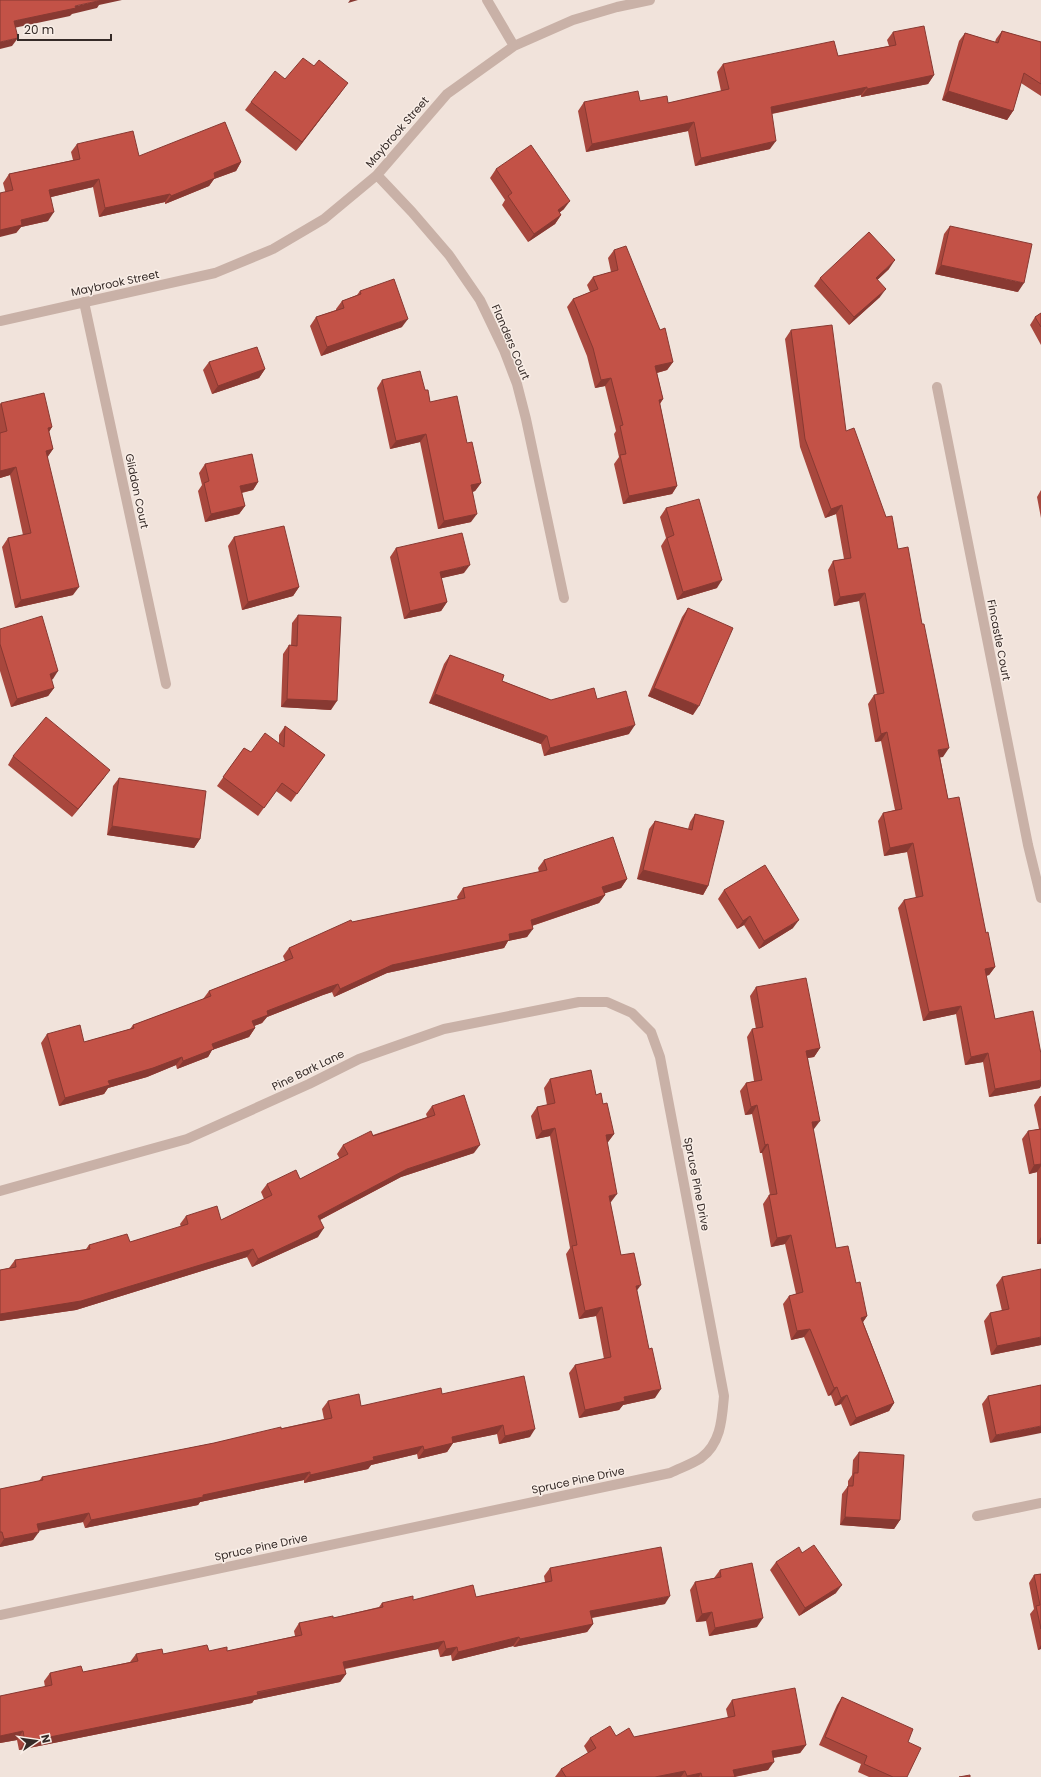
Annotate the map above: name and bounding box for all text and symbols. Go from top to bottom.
scale bar [18,16,111,42]
text: 20 m [24,21,54,38]
street label: Maybrook Street [362,93,432,171]
street label: Maybrook Street [70,266,160,300]
street label: Flanders Court [488,302,534,382]
street label: Gliddon Court [121,452,153,530]
street label: Fincastle Court [983,598,1015,682]
street label: Pine Bark Lane [269,1045,347,1094]
street label: Spruce Pine Drive [680,1136,714,1232]
street label: Spruce Pine Drive [530,1462,626,1498]
street label: Spruce Pine Drive [213,1529,309,1565]
north arrow [16,1721,56,1761]
text: N [37,1733,54,1745]

